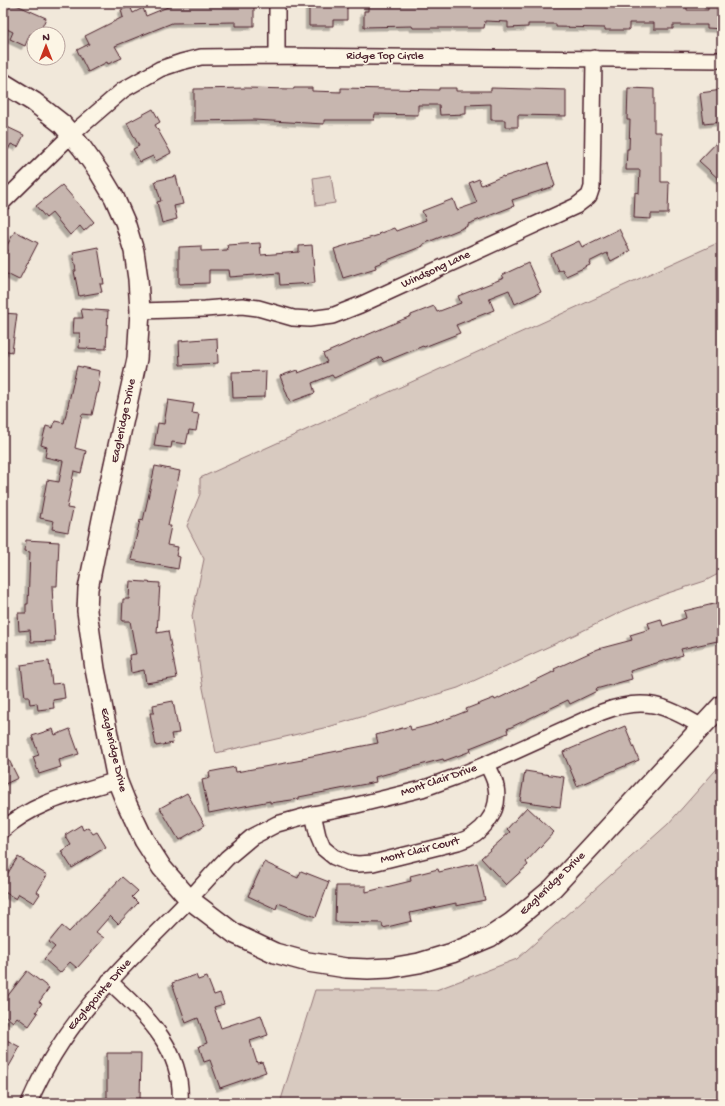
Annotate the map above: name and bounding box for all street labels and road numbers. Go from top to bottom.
street label: Ridge Top Circle [346,50,425,64]
street label: Windsong Lane [399,248,473,292]
street label: Eagleridge Drive [108,377,140,464]
street label: Eagleridge Drive [97,707,130,794]
street label: Mont Clair Drive [399,761,480,801]
street label: Mont Clair Court [379,834,462,868]
street label: Eagleridge Drive [517,849,589,919]
street label: Eaglepointe Drive [65,956,135,1034]

